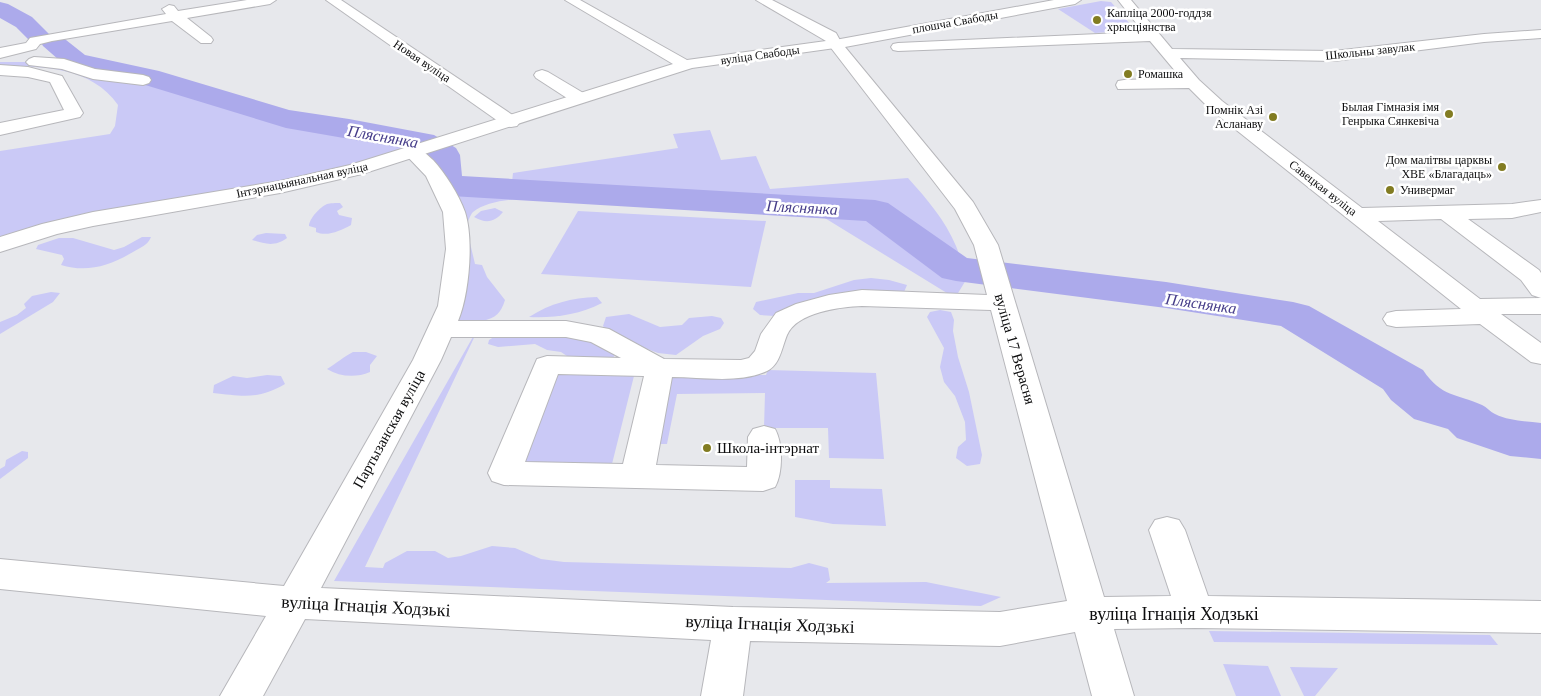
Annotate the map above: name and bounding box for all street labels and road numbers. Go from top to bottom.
street label: плошча Свабоды [911,8,999,36]
street label: Новая вуліца [391,37,454,86]
street label: Школьны завулак [1324,39,1416,63]
street label: вуліца Свабоды [720,43,800,67]
street label: Савецкая вуліца [1286,157,1360,219]
street label: Інтэрнацыянальная вуліца [235,159,370,201]
street label: вуліца 17 Верасня [992,292,1039,406]
street label: Партызанская вуліца [350,367,428,491]
street label: вуліца Ігнація Ходзькі [281,592,451,620]
street label: вуліца Ігнація Ходзькі [1089,604,1259,624]
street label: вуліца Ігнація Ходзькі [685,611,855,637]

